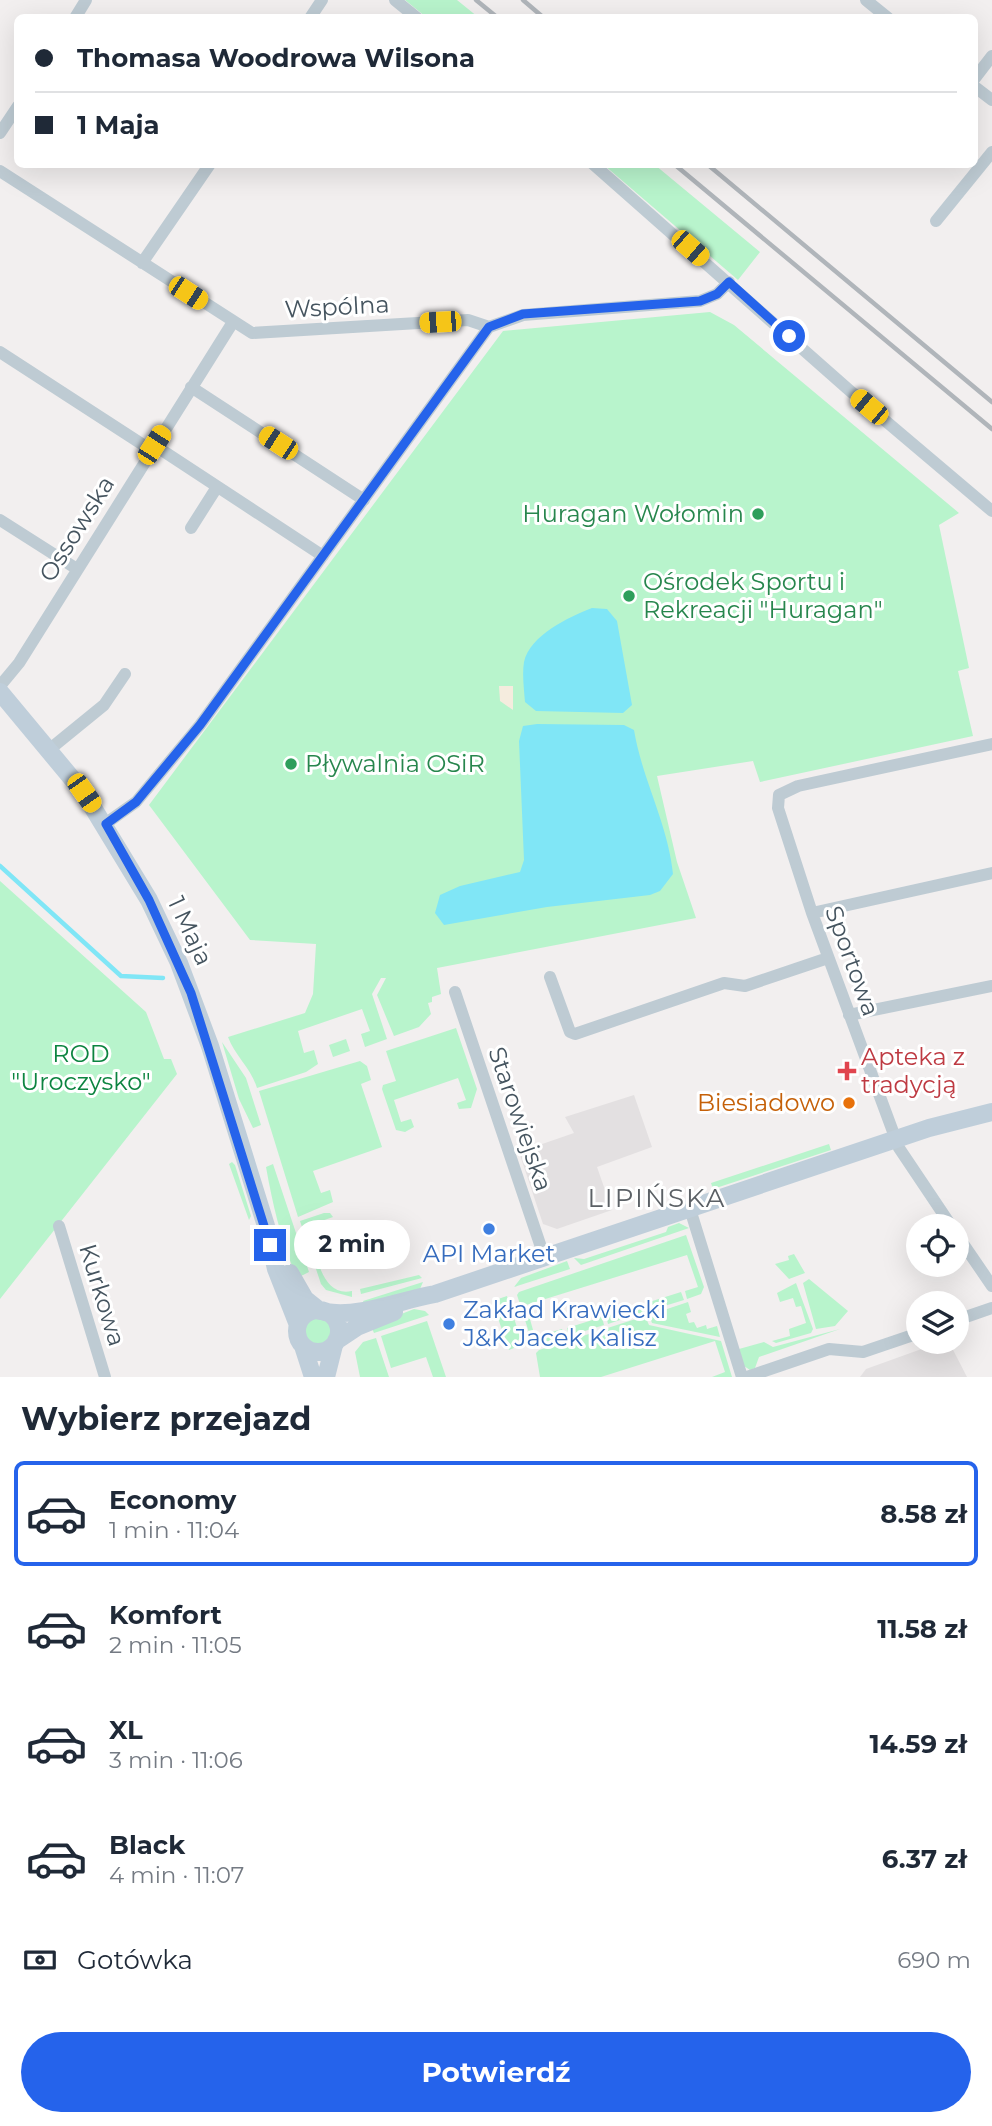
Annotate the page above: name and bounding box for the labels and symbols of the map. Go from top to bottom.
car [668,226,713,270]
car [165,273,212,313]
street label: Wspólna [284,289,390,324]
car [419,310,462,334]
route start [773,320,805,352]
car [847,385,892,429]
car [134,422,175,468]
car [255,423,302,463]
street label: Ossowska [33,471,120,587]
place label: Huragan Wołomin [522,499,744,528]
marker: Huragan Wołomin [750,506,766,522]
place label: Ośrodek Sportu i Rekreacji "Huragan" [643,567,883,624]
marker: Ośrodek Sportu i Rekreacji "Huragan" [621,588,637,604]
place label: Pływalnia OSiR [305,749,485,778]
marker: Pływalnia OSiR [283,756,299,772]
car [64,770,105,816]
street label: 1 Maja [162,892,219,970]
street label: Sportowa [819,902,886,1020]
park label: ROD "Uroczysko" [11,1039,151,1096]
place label: Apteka z tradycją [861,1042,965,1099]
street label: Starowiejska [482,1043,559,1195]
marker: Apteka z tradycją [839,1063,855,1079]
place label: Biesiadowo [697,1088,835,1117]
marker: Biesiadowo [841,1095,857,1111]
district label: LIPIŃSKA [588,1182,726,1214]
callout: 2 min [294,1220,410,1270]
marker: API Market [481,1221,497,1237]
route end [254,1229,286,1261]
place label: API Market [423,1239,555,1268]
street label: Kurkowa [73,1240,132,1350]
place label: Zakład Krawiecki J&K Jacek Kalisz [462,1295,666,1352]
marker: Zakład Krawiecki J&K Jacek Kalisz [441,1316,457,1332]

